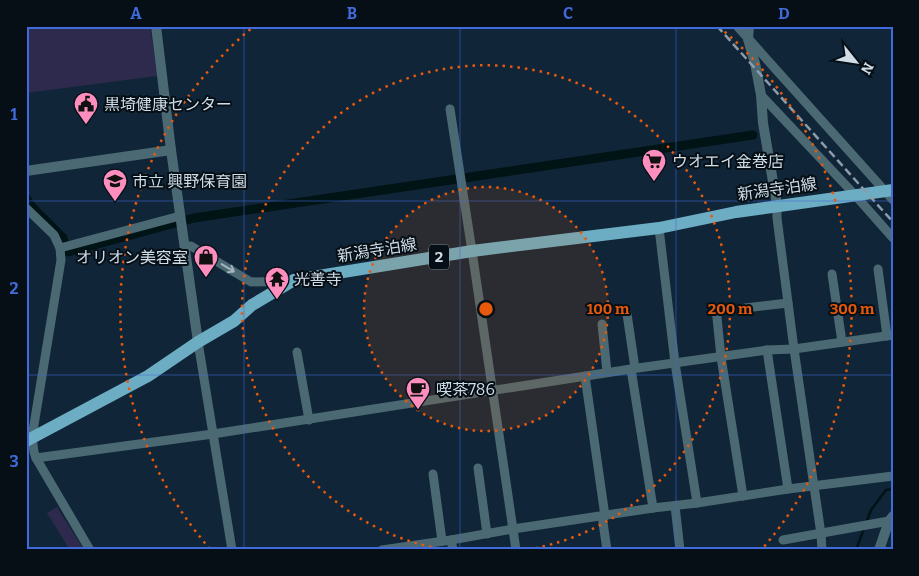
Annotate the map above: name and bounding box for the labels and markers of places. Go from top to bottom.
public building icon: 黒埼健康センター [73,91,99,125]
place label: 黒埼健康センター [104,95,232,114]
supermarket icon: ウオエイ金巻店 [641,148,667,182]
place label: ウオエイ金巻店 [672,152,784,171]
school or university icon: 市立 興野保育園 [102,168,128,202]
place label: 市立 興野保育園 [132,172,247,191]
shop icon: オリオン美容室 [193,244,219,278]
place label: オリオン美容室 [76,248,188,267]
temple icon: 光善寺 [264,266,290,300]
place label: 光善寺 [294,270,342,289]
centre of rings [477,300,495,318]
cafe icon: 喫茶786 [405,376,431,410]
place label: 喫茶786 [436,380,495,399]

